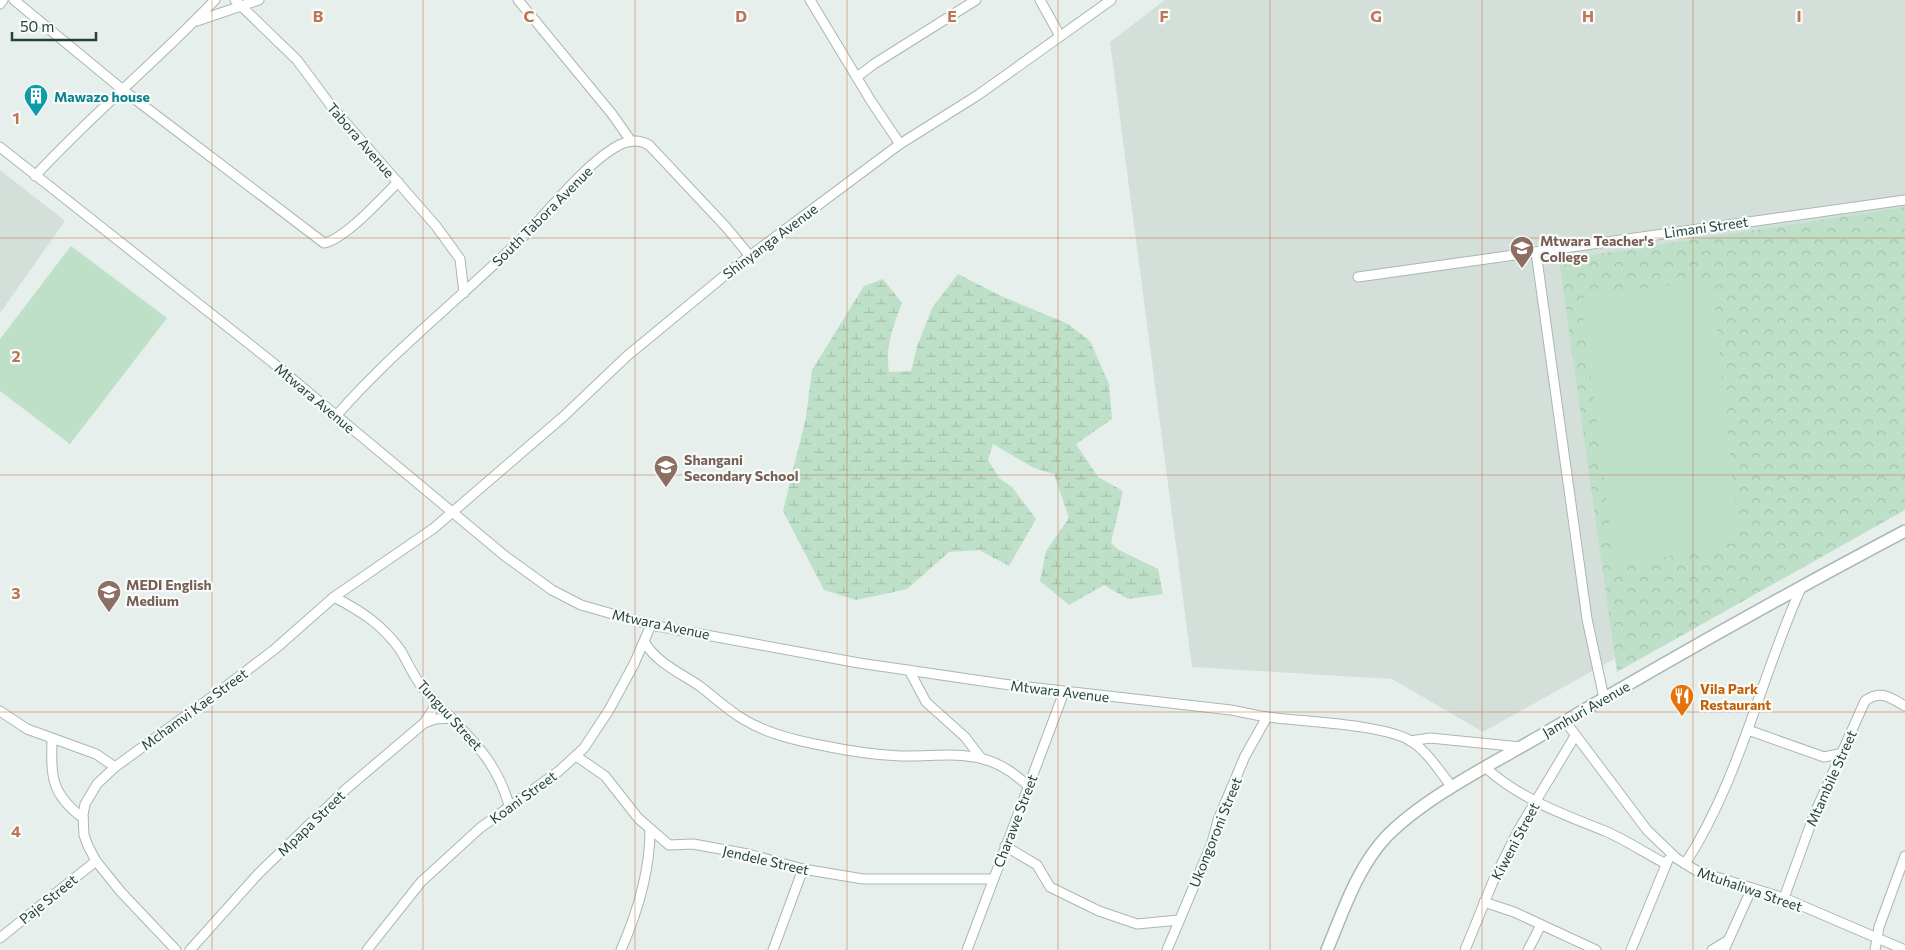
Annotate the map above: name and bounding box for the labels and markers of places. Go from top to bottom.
building icon: Mawazo house [23,83,49,117]
place label: Mawazo house [54,88,150,105]
place label: Mtwara Teacher's College [1540,232,1654,265]
school or university icon: Mtwara Teacher's College [1509,235,1535,269]
place label: Shangani Secondary School [684,451,799,484]
school or university icon: Shangani Secondary School [653,454,679,488]
place label: MEDI English Medium [126,576,212,609]
school or university icon: MEDI English Medium [96,579,122,613]
place label: Vila Park Restaurant [1700,680,1771,713]
restaurant icon: Vila Park Restaurant [1669,683,1695,717]

